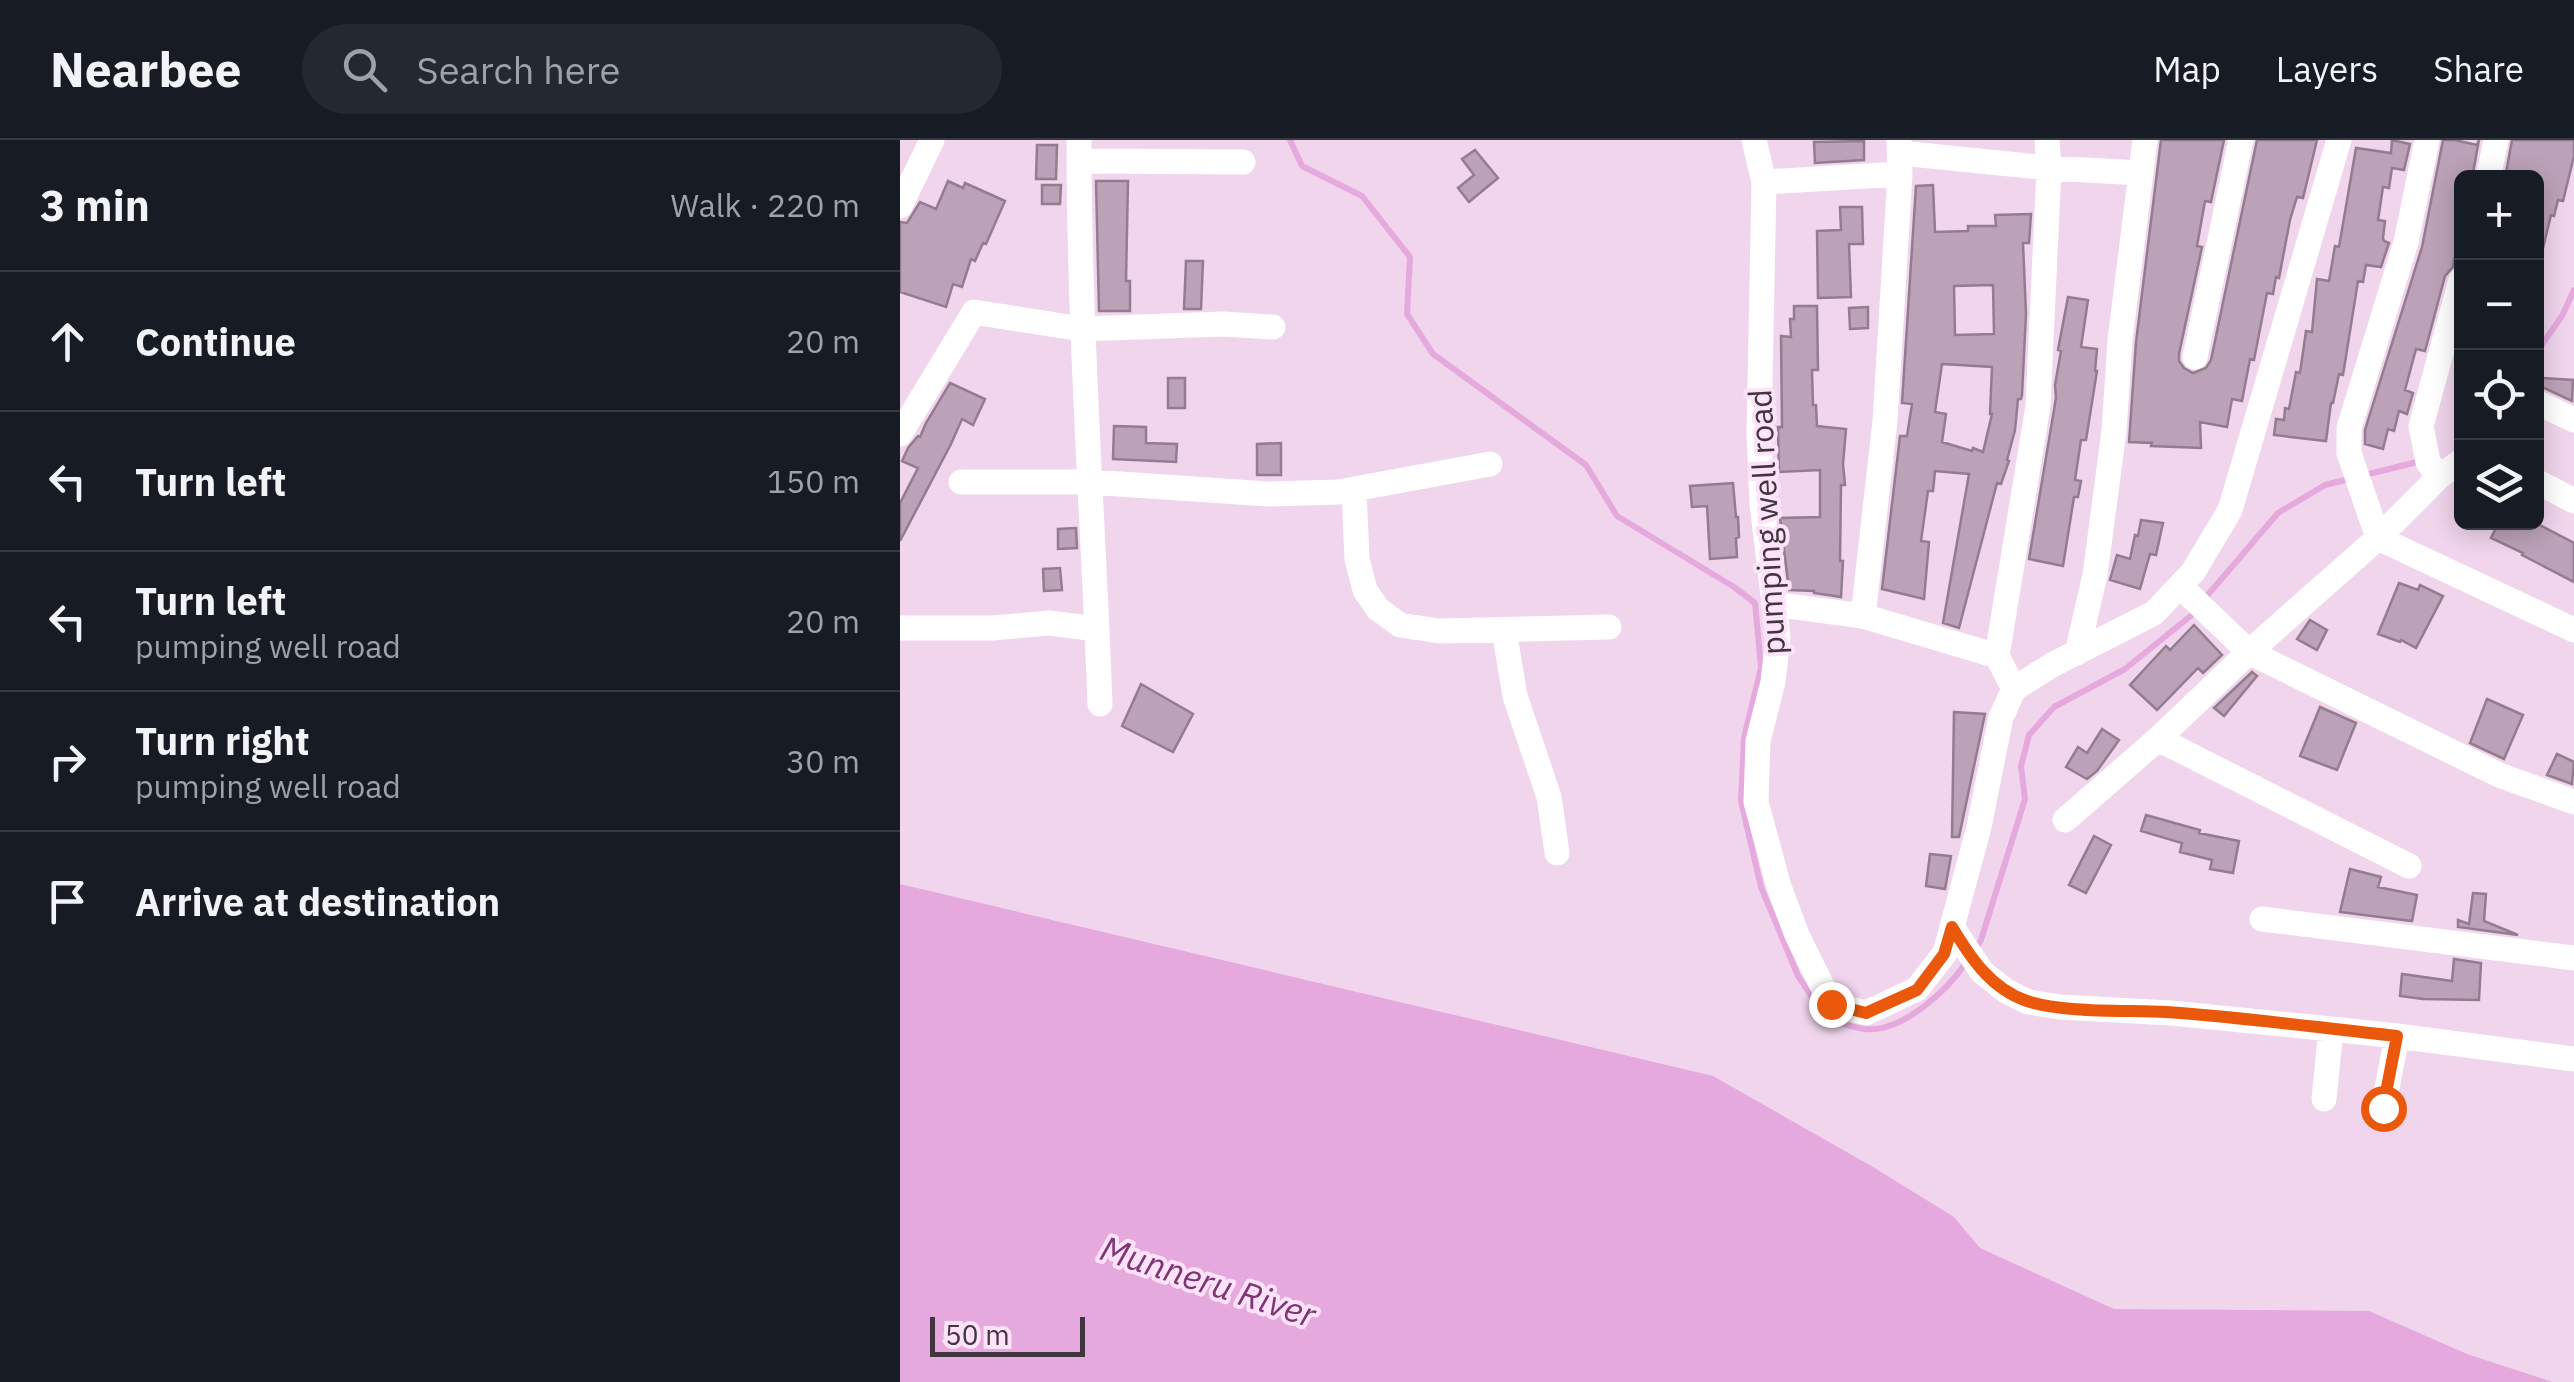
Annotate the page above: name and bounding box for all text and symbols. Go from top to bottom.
search box [302,24,1002,114]
text: Nearbee [50,38,242,100]
icon: search [337,42,392,97]
text: Search here [417,45,620,94]
text: Map [2153,46,2221,92]
text: Layers [2276,46,2378,92]
text: Share [2433,46,2524,92]
map controls [2454,170,2544,530]
button: + [2454,170,2544,260]
text: 3 min [40,178,150,233]
text: Walk · 220 m [671,184,860,226]
button: − [2454,260,2544,350]
icon: ahead [40,314,95,369]
text: Continue [135,317,296,366]
text: 20 m [786,320,860,362]
button: locate [2454,350,2544,440]
street label: pumping well road [1738,388,1794,656]
button: layers [2454,440,2544,530]
icon: left [40,454,95,509]
text: Turn left [135,457,286,506]
text: 150 m [767,460,860,502]
text: Turn left [135,576,286,625]
icon: left [40,594,95,649]
text: 20 m [786,600,860,642]
text: pumping well road [135,625,401,667]
text: Turn right [135,716,310,765]
icon: right [40,734,95,789]
text: 30 m [786,740,860,782]
text: pumping well road [135,765,401,807]
icon: arrive [40,874,95,929]
text: Arrive at destination [135,877,500,926]
route end [1809,982,1855,1028]
route start [2361,1086,2407,1132]
water label: Munneru River [1095,1225,1323,1338]
scale bar [930,1312,1085,1356]
text: 50 m [945,1316,1010,1353]

